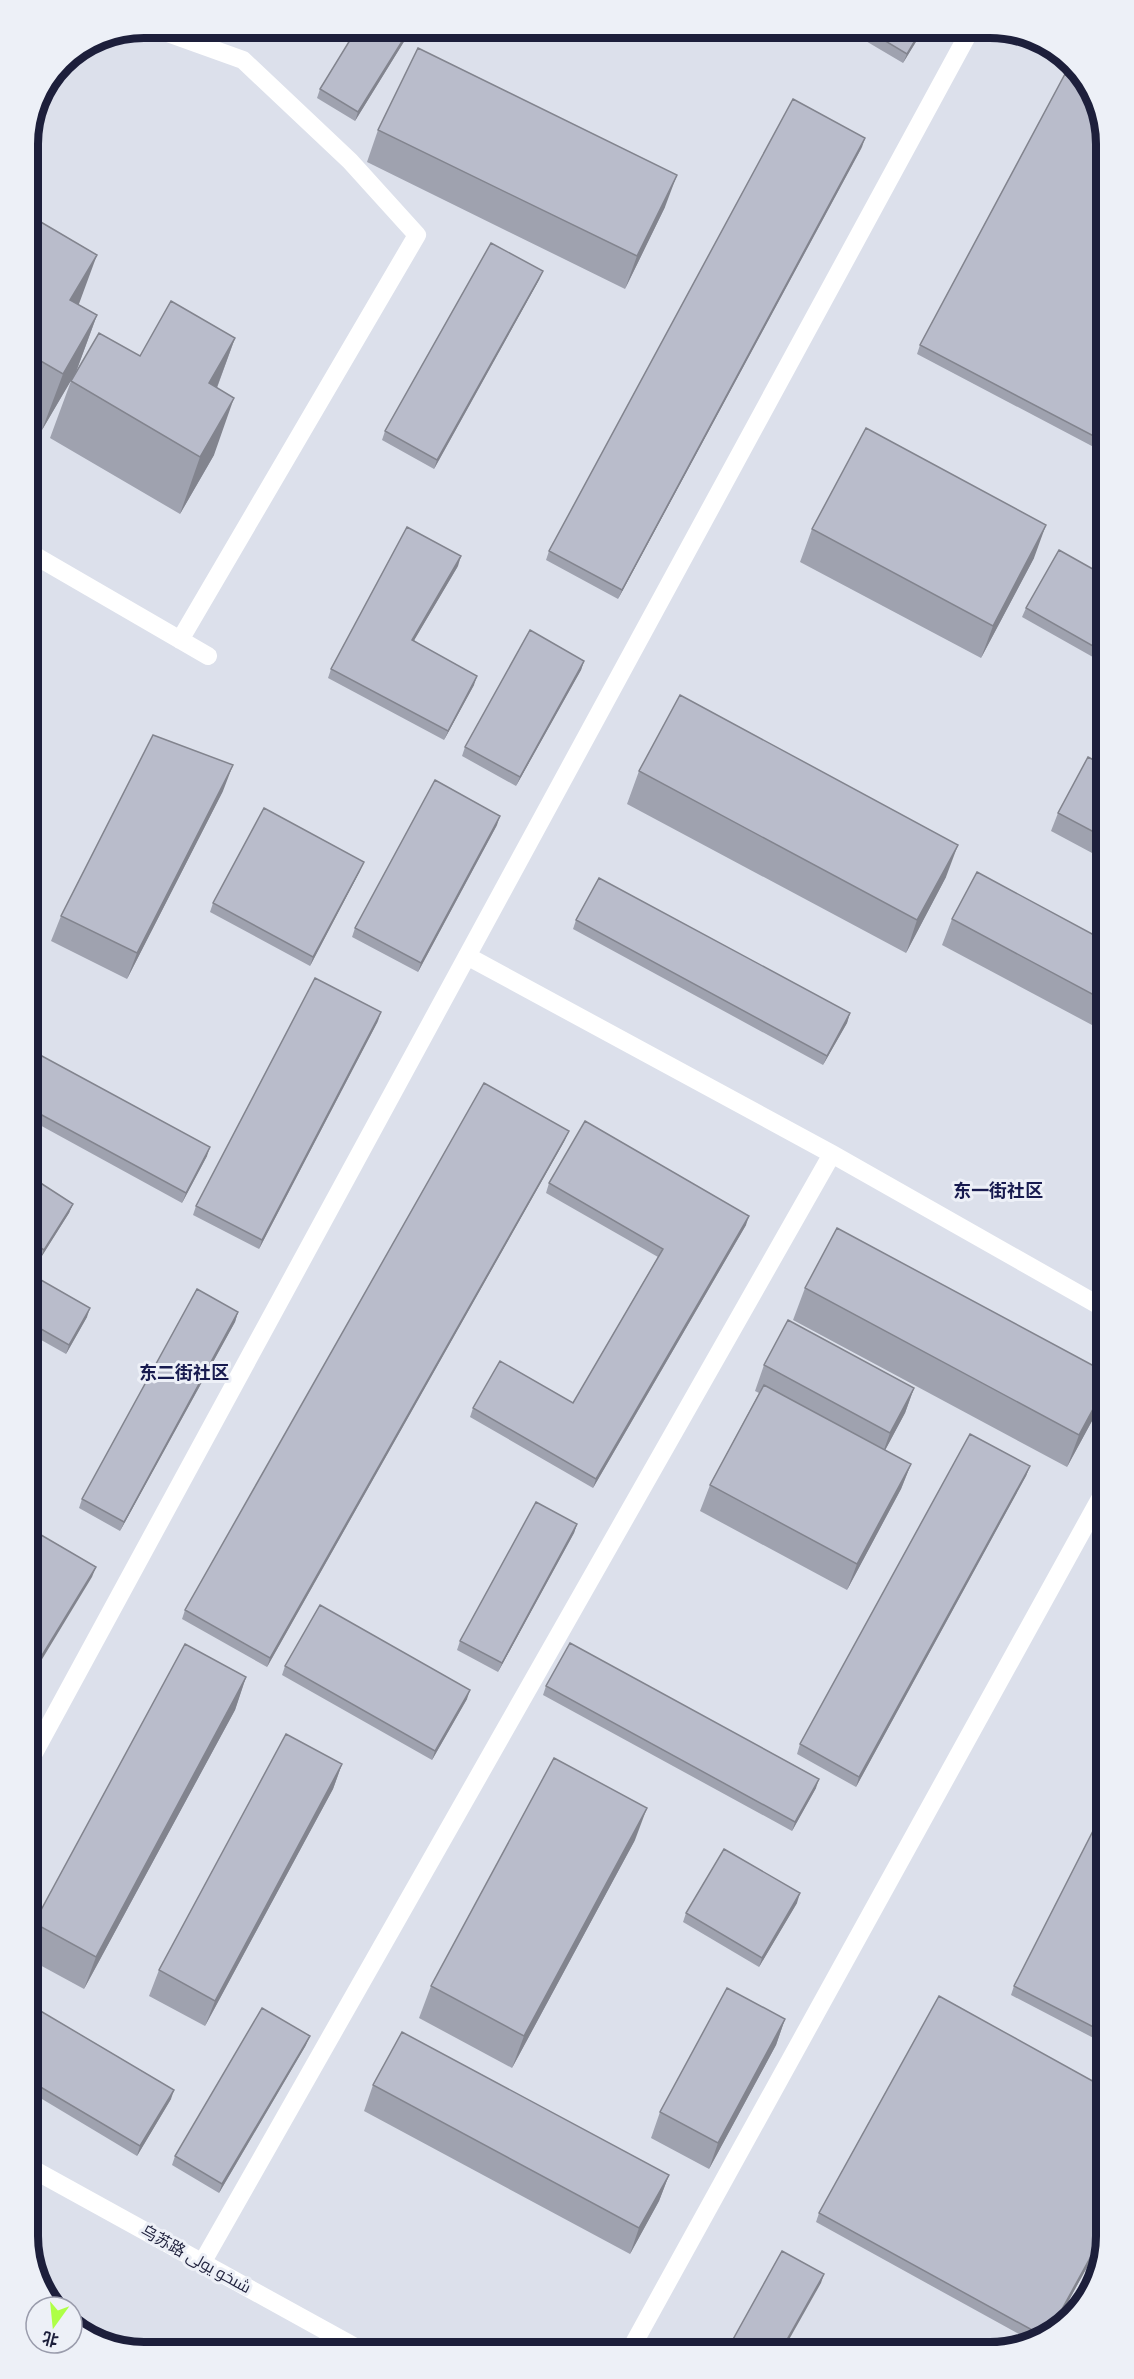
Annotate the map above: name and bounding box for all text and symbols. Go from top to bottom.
district label: 东一街社区 [953,1179,1043,1202]
district label: 东二街社区 [139,1361,229,1384]
street label: 乌苏路 شىخو يولى [137,2220,255,2298]
north arrow [24,2295,84,2355]
text: 北 [40,2327,61,2351]

